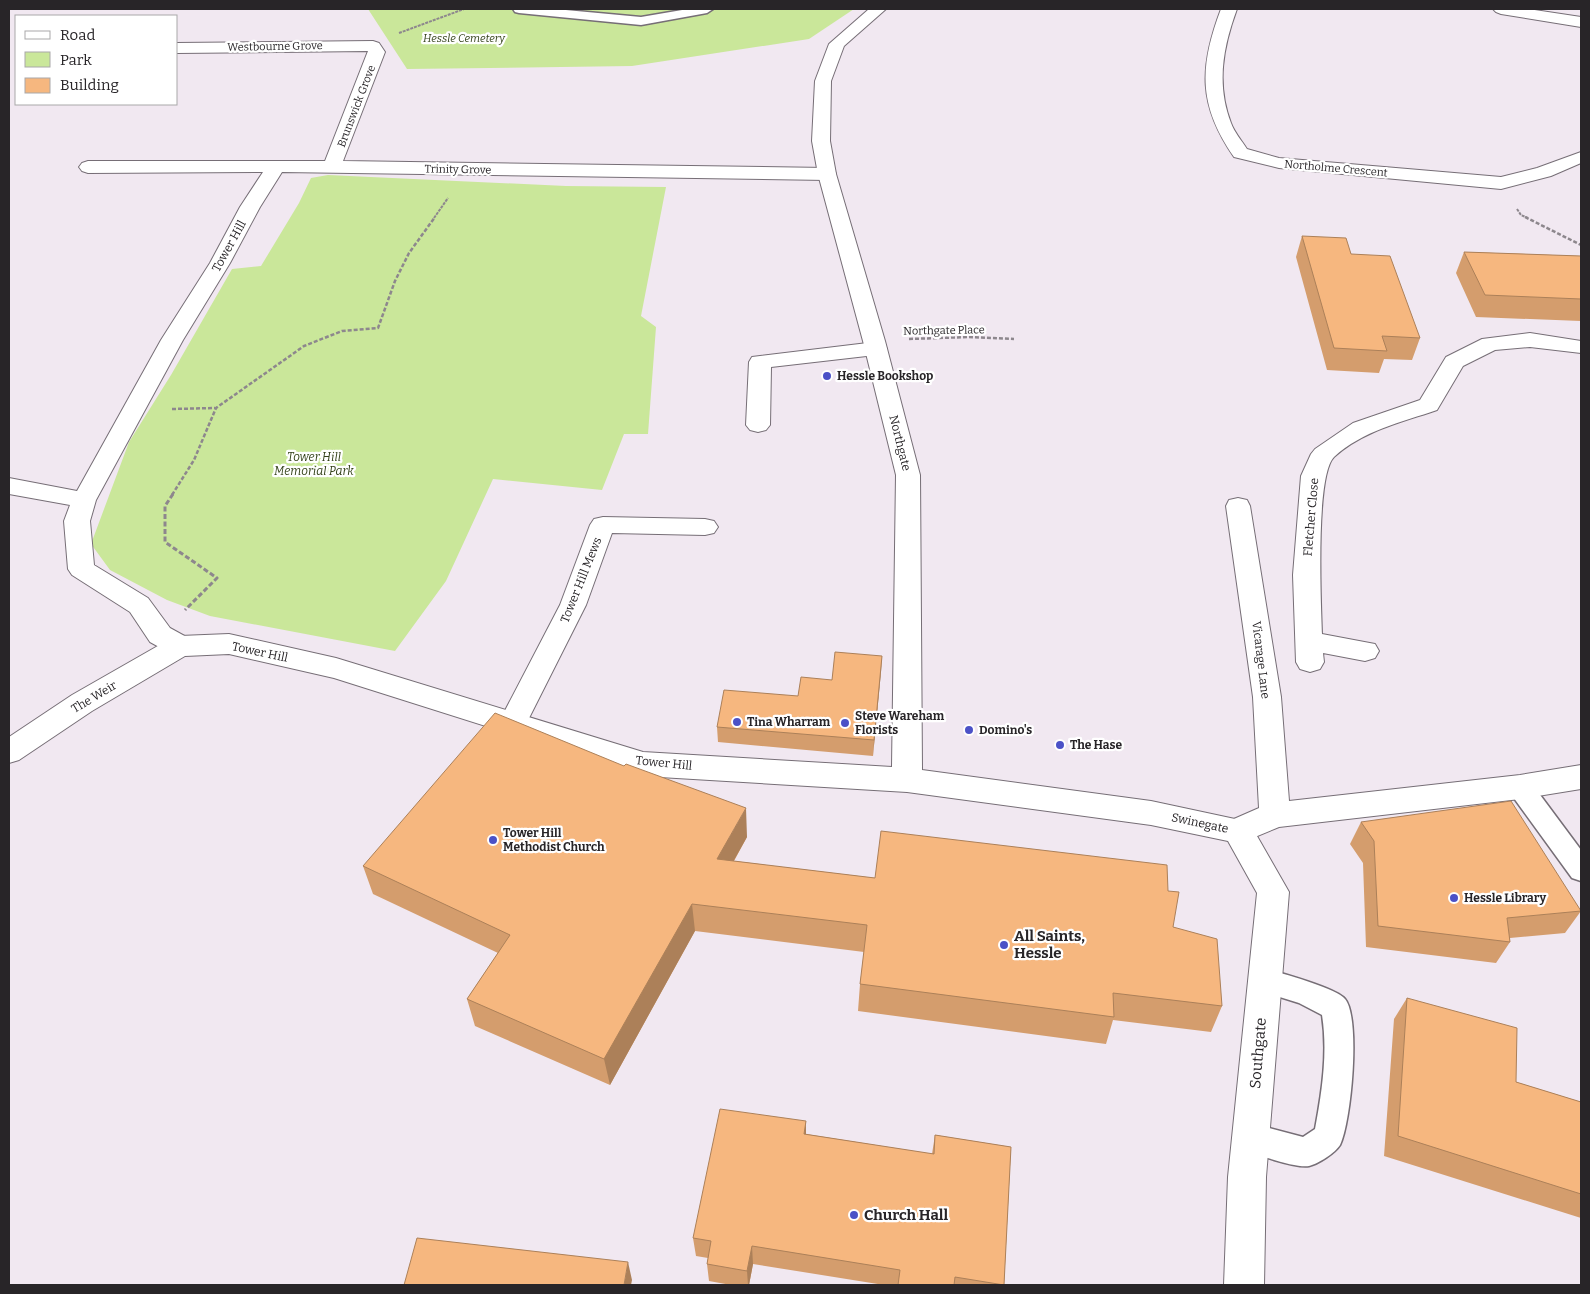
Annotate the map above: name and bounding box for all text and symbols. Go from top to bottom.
legend [15,15,178,105]
text: Road [60,26,95,44]
park label: Hessle Cemetery [423,32,506,45]
street label: Westbourne Grove [227,39,323,54]
text: Park [60,51,92,69]
street label: Brunswick Grove [335,63,378,149]
text: Building [60,76,119,94]
street label: Northolme Crescent [1284,158,1388,179]
street label: Trinity Grove [425,162,491,177]
street label: Tower Hill [209,217,249,274]
street label: Northgate Place [903,323,985,338]
place label: Hessle Bookshop [837,369,933,383]
marker: Hessle Bookshop [821,370,833,382]
street label: Northgate [886,414,914,472]
park label: Tower Hill Memorial Park [274,450,354,478]
street label: Fletcher Close [1301,477,1321,557]
street label: Tower Hill Mews [557,535,605,625]
street label: Vicarage Lane [1249,620,1273,700]
street label: Tower Hill [231,639,290,665]
street label: The Weir [69,678,120,716]
place label: Steve Wareham Florists [855,709,945,737]
place label: Tina Wharram [747,715,831,729]
marker: Tina Wharram [731,716,743,728]
marker: Steve Wareham Florists [839,717,851,729]
place label: Domino's [979,723,1032,737]
marker: Domino's [963,724,975,736]
place label: The Hase [1070,738,1123,752]
marker: The Hase [1054,739,1066,751]
street label: Tower Hill [635,753,693,773]
street label: Swinegate [1170,810,1230,836]
place label: Tower Hill Methodist Church [503,826,605,854]
marker: Tower Hill Methodist Church [487,834,499,846]
place label: Hessle Library [1464,891,1547,905]
marker: Hessle Library [1448,892,1460,904]
place label: All Saints, Hessle [1014,927,1085,962]
marker: All Saints, Hessle [998,939,1010,951]
street label: Southgate [1246,1017,1270,1089]
place label: Church Hall [864,1206,948,1224]
marker: Church Hall [848,1209,860,1221]

